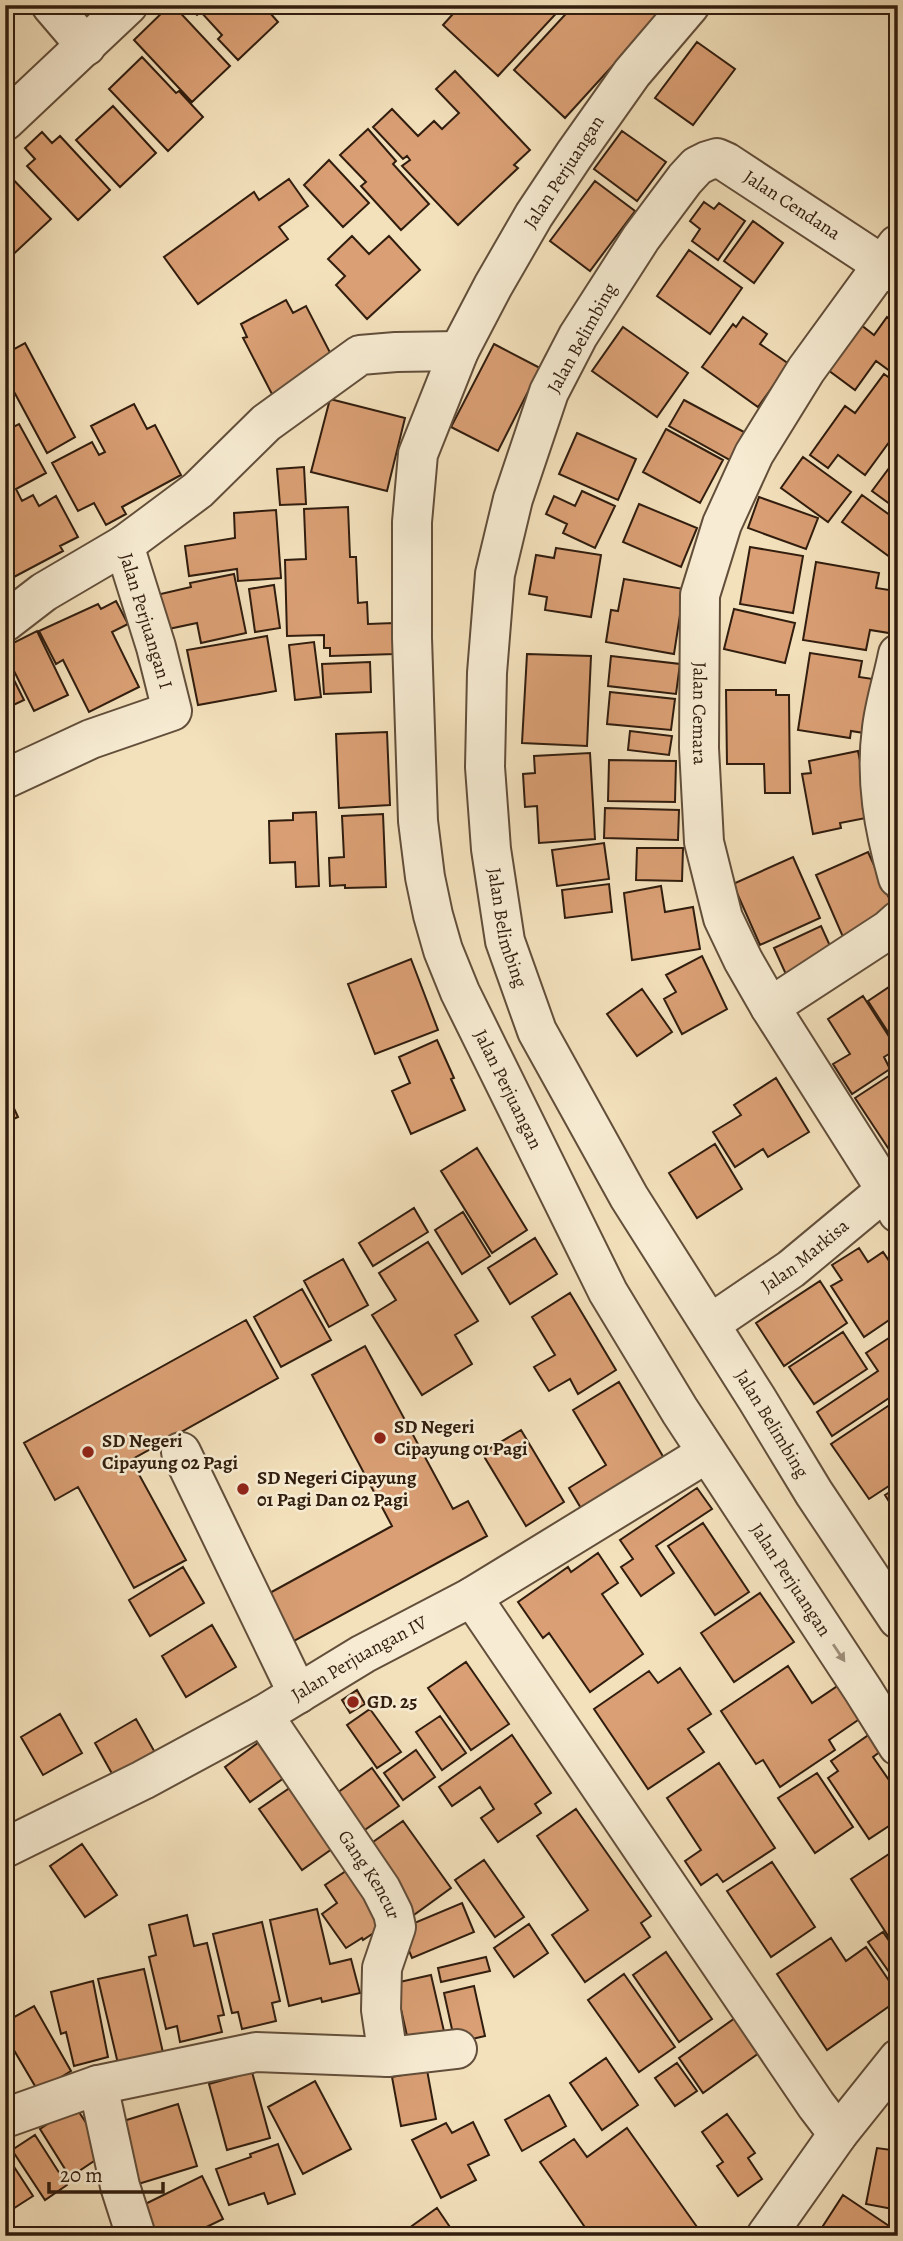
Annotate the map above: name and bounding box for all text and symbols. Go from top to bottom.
street label: Jalan Perjuangan [518,110,610,234]
street label: Jalan Cendana [738,164,846,246]
street label: Jalan Belimbing [541,278,623,398]
street label: Jalan Perjuangan I [113,550,179,692]
street label: Jalan Cemara [686,662,713,766]
street label: Jalan Belimbing [481,866,534,992]
street label: Jalan Perjuangan [467,1025,549,1154]
street label: Jalan Markisa [756,1213,855,1299]
street label: Jalan Belimbing [729,1365,815,1483]
place label: SD Negeri Cipayung 01 Pagi [394,1414,528,1462]
place label: SD Negeri Cipayung 02 Pagi [102,1428,238,1476]
marker: SD Negeri Cipayung 01 Pagi [372,1430,388,1446]
marker: SD Negeri Cipayung 02 Pagi [80,1444,96,1460]
place label: SD Negeri Cipayung 01 Pagi Dan 02 Pagi [257,1465,417,1513]
marker: SD Negeri Cipayung 01 Pagi Dan 02 Pagi [235,1481,251,1497]
street label: Jalan Perjuangan [744,1518,837,1642]
street label: Jalan Perjuangan IV [286,1609,432,1708]
one-way arrow [832,1644,845,1663]
place label: GD. 25 [367,1689,417,1715]
marker: GD. 25 [345,1694,361,1710]
street label: Gang Kencur [332,1825,407,1921]
scale bar [49,2150,163,2194]
text: 20 m [60,2161,103,2189]

